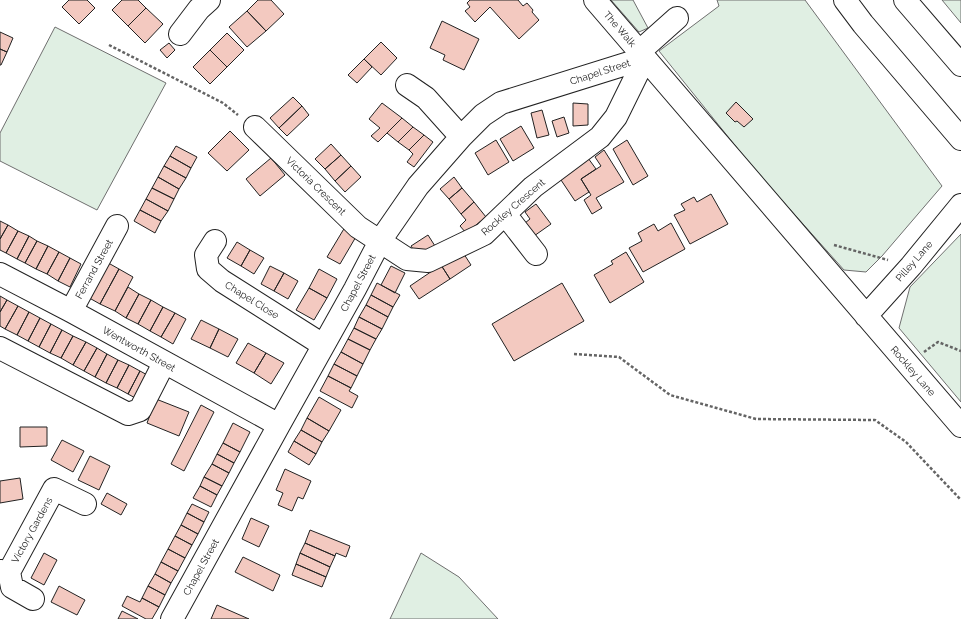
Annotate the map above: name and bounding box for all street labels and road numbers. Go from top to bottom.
street label: The Walk [602,9,639,50]
street label: Chapel Street [568,57,632,87]
street label: Victoria Crescent [284,155,349,218]
street label: Rockley Crescent [479,176,548,238]
street label: Ferrand Street [73,237,115,301]
street label: Pilley Lane [893,238,935,284]
street label: Chapel Street [338,252,378,313]
street label: Chapel Close [223,279,281,321]
street label: Wentworth Street [101,324,178,374]
street label: Rockley Lane [888,344,938,398]
street label: Victory Gardens [9,495,55,565]
street label: Chapel Street [181,536,221,597]

